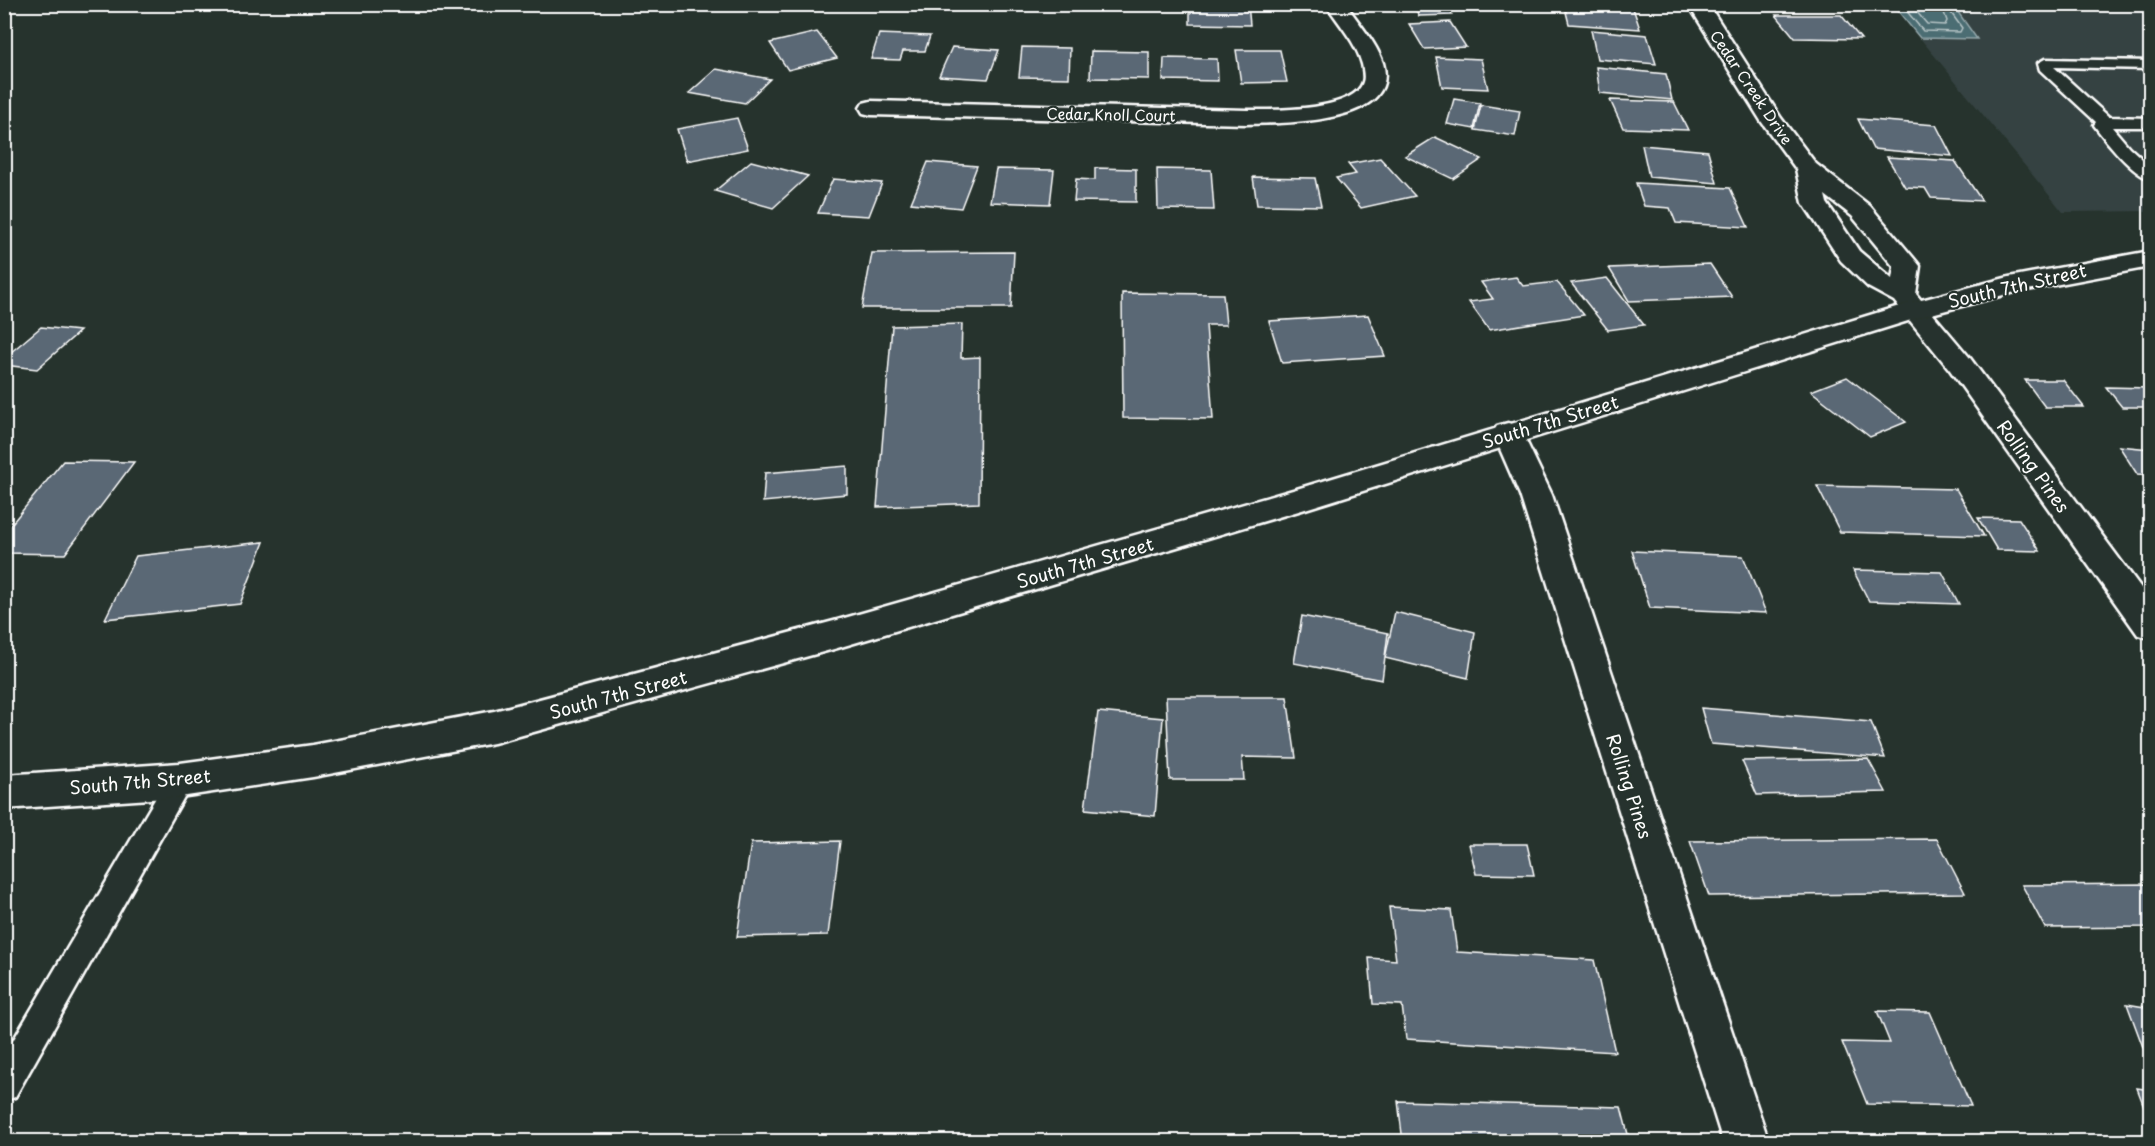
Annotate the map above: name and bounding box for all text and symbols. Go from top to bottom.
street label: Cedar Creek Drive [1705,25,1799,149]
street label: Cedar Knoll Court [1046,101,1176,127]
street label: South 7th Street [1945,256,2089,314]
street label: South 7th Street [1479,387,1621,455]
street label: Rolling Pines [1991,414,2077,518]
street label: South 7th Street [1013,530,1157,594]
street label: South 7th Street [546,663,690,725]
street label: Rolling Pines [1600,730,1660,842]
street label: South 7th Street [69,761,211,801]

